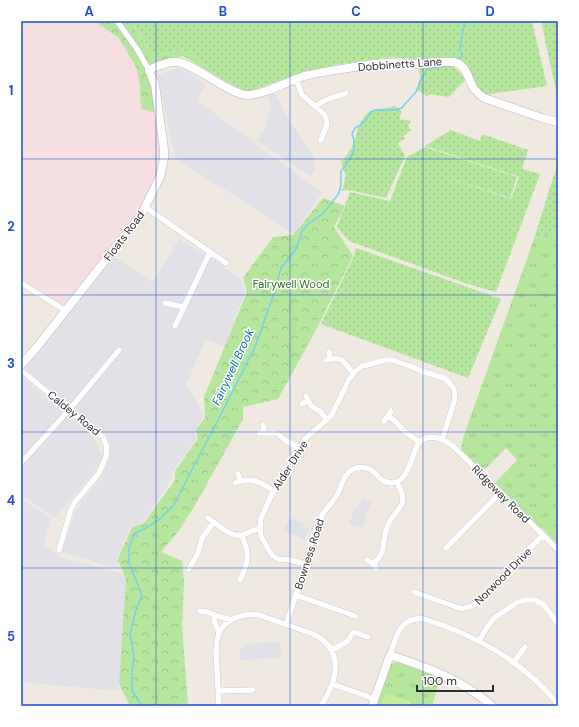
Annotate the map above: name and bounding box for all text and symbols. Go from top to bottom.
text: A [84,3,94,20]
text: B [219,3,227,20]
text: C [351,3,361,20]
text: D [485,3,495,20]
street label: Dobbinetts Lane [357,54,443,74]
text: 1 [9,82,13,99]
street label: Floats Road [101,208,147,264]
text: 2 [7,218,15,235]
park label: Fairywell Wood [253,277,329,291]
water label: Fairywell Brook [208,325,258,408]
text: 3 [7,355,15,372]
street label: Caldey Road [45,387,103,439]
street label: Alder Drive [269,438,311,492]
street label: Ridgeway Road [469,462,533,526]
text: 4 [7,492,15,509]
street label: Bowness Road [291,517,327,591]
street label: Norwood Drive [471,544,535,608]
text: 5 [7,628,15,645]
scale bar [417,667,493,693]
text: 100 m [423,673,457,689]

